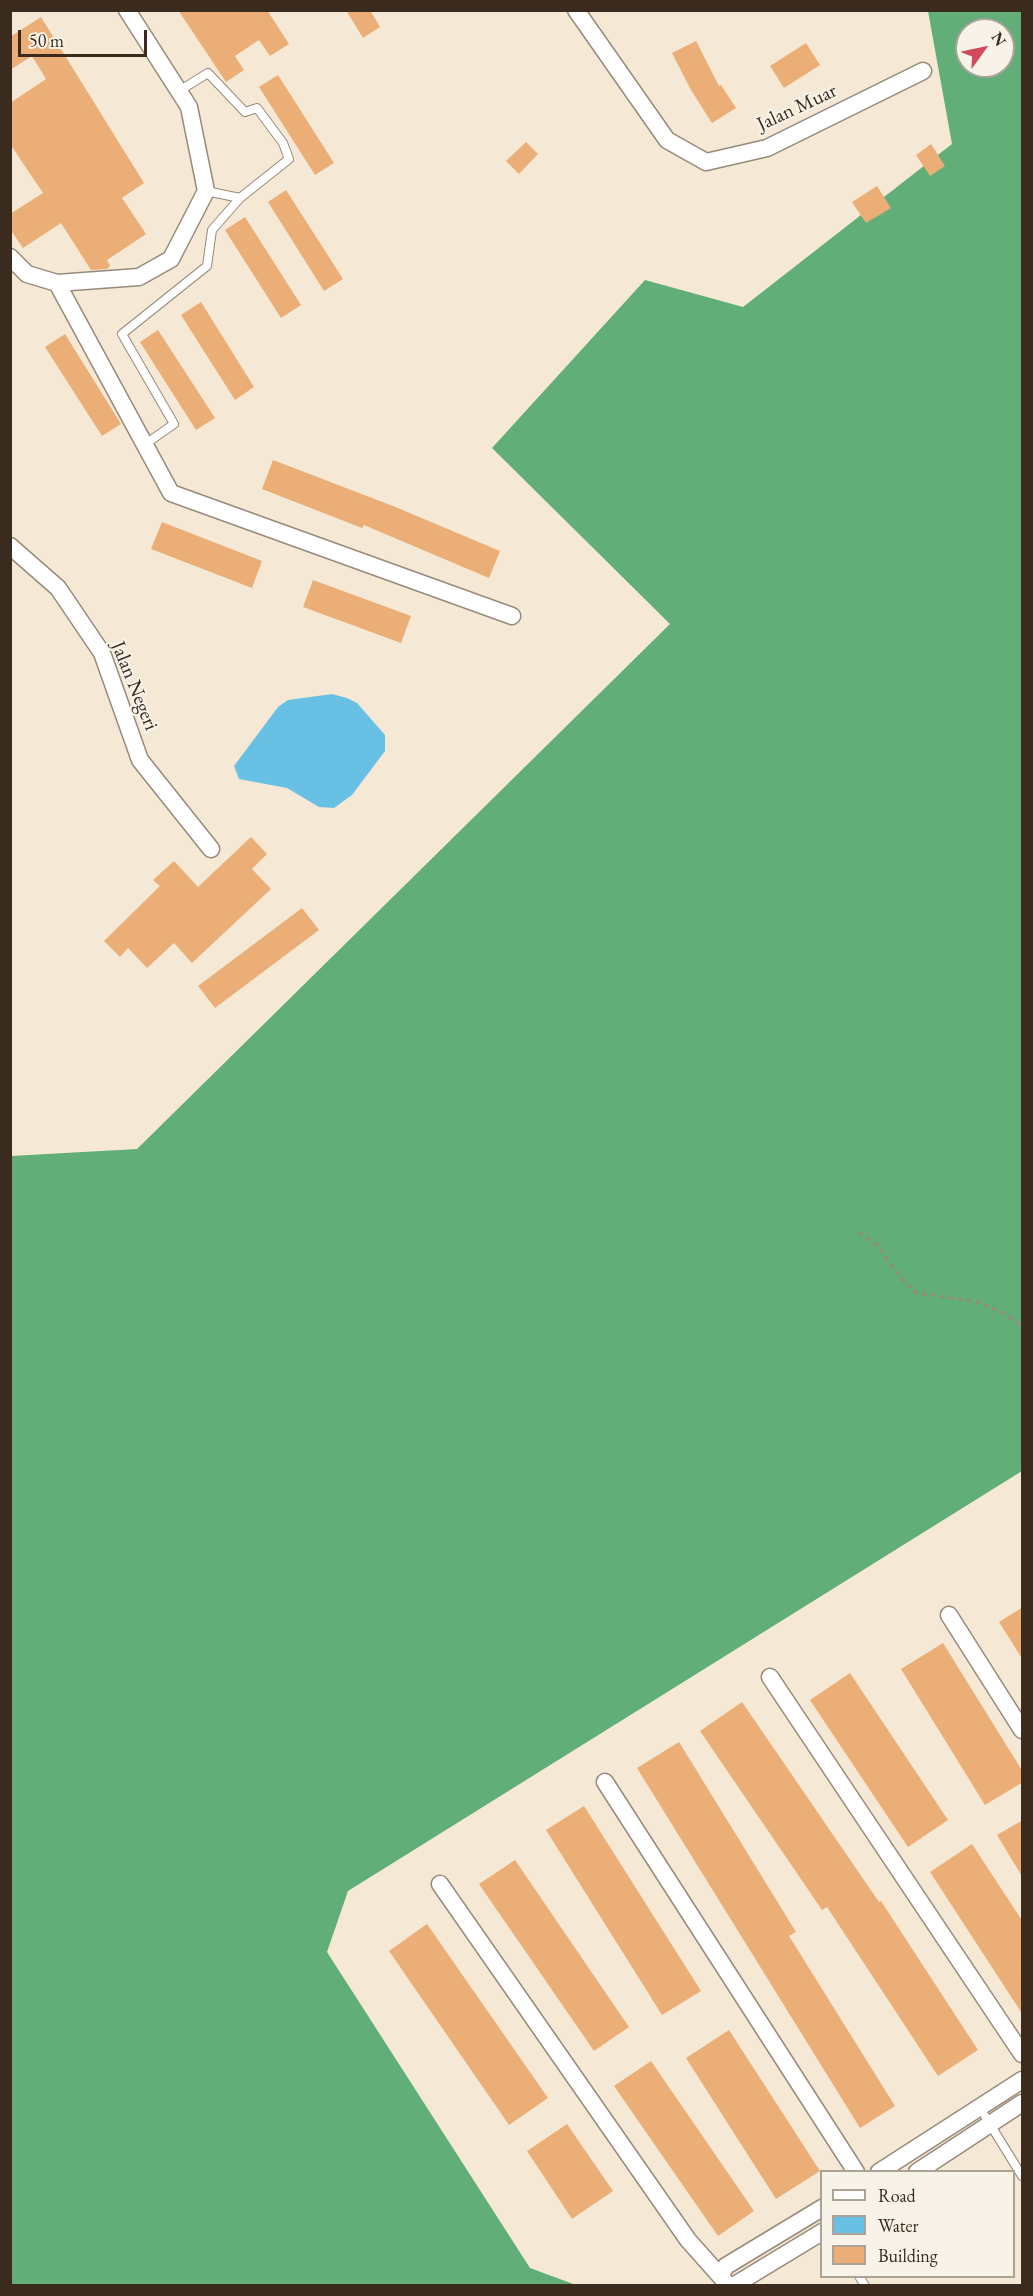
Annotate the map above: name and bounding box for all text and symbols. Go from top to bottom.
scale bar [21,18,150,56]
north arrow [955,18,1015,78]
text: N [987,28,1011,50]
text: 50 m [29,29,64,52]
street label: Jalan Muar [753,79,841,137]
street label: Jalan Negeri [105,638,163,734]
legend [820,2170,1015,2278]
text: Road [878,2184,916,2207]
text: Water [878,2214,919,2237]
text: Building [878,2244,938,2267]

